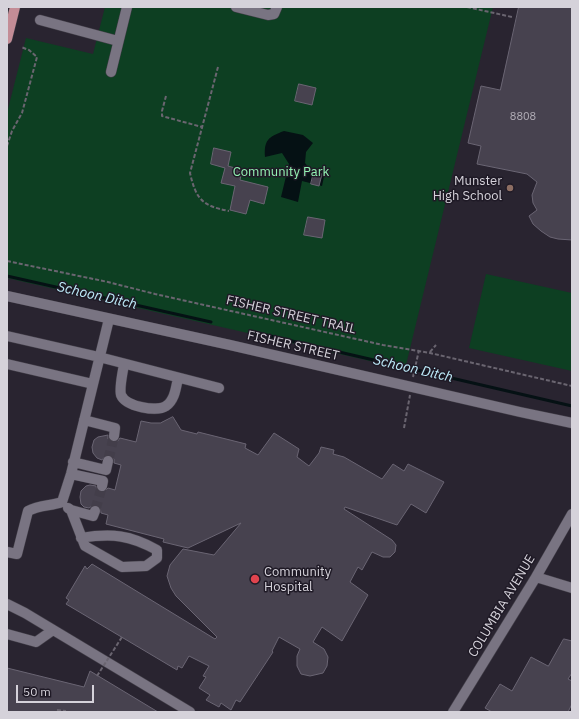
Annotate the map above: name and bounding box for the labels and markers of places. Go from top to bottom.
place label: Munster High School [433,173,502,204]
marker: Munster High School [505,183,515,193]
place label: Community Hospital [264,564,331,595]
marker: Community Hospital [249,573,261,585]

